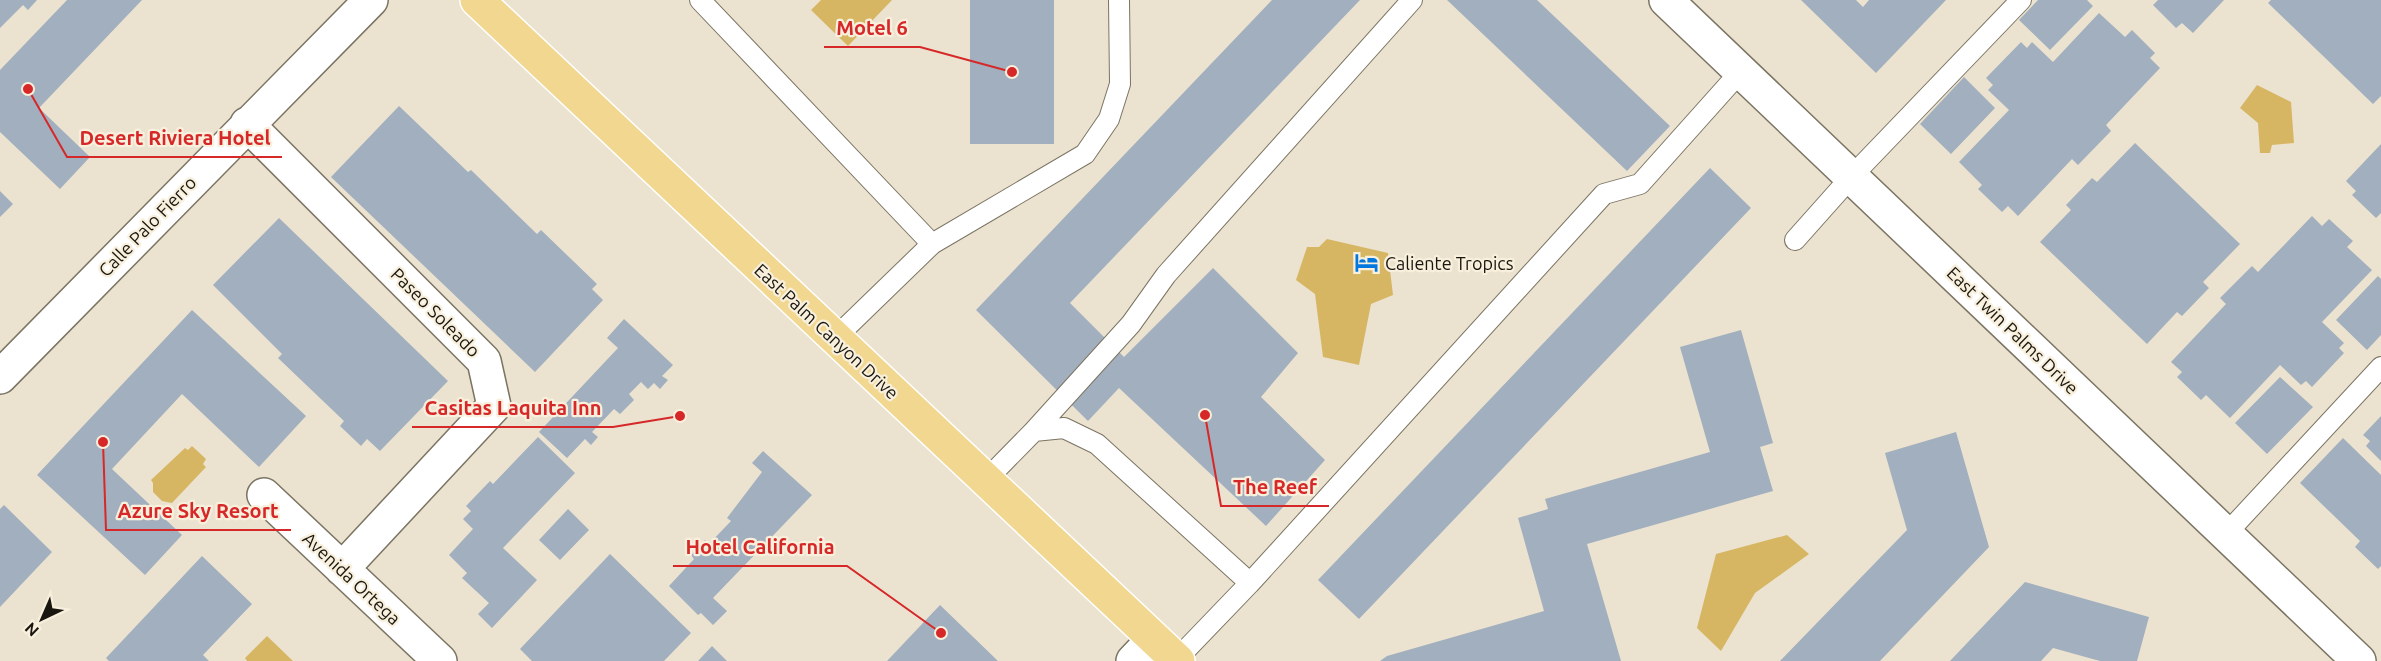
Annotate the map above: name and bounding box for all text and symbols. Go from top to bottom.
callout: Motel 6 [824,9,920,47]
text: Motel 6 [836,16,908,39]
callout: Desert Riviera Hotel [67,119,282,157]
text: Desert Riviera Hotel [80,126,270,149]
street label: Calle Palo Fierro [94,172,200,280]
hotel icon: Caliente Tropics [1354,250,1380,276]
place label: Caliente Tropics [1385,253,1514,273]
street label: East Palm Canyon Drive [751,259,903,403]
street label: East Twin Palms Drive [1943,262,2083,398]
street label: Paseo Soleado [387,263,485,361]
callout: Casitas Laquita Inn [412,389,613,427]
text: Casitas Laquita Inn [425,396,601,419]
callout: The Reef [1221,468,1329,506]
text: The Reef [1233,475,1318,498]
callout: Azure Sky Resort [106,492,291,530]
text: Azure Sky Resort [117,499,279,522]
street label: Avenida Ortega [299,528,405,628]
callout: Hotel California [673,528,847,566]
text: Hotel California [685,535,835,558]
north arrow [12,589,72,649]
text: N [21,619,42,640]

